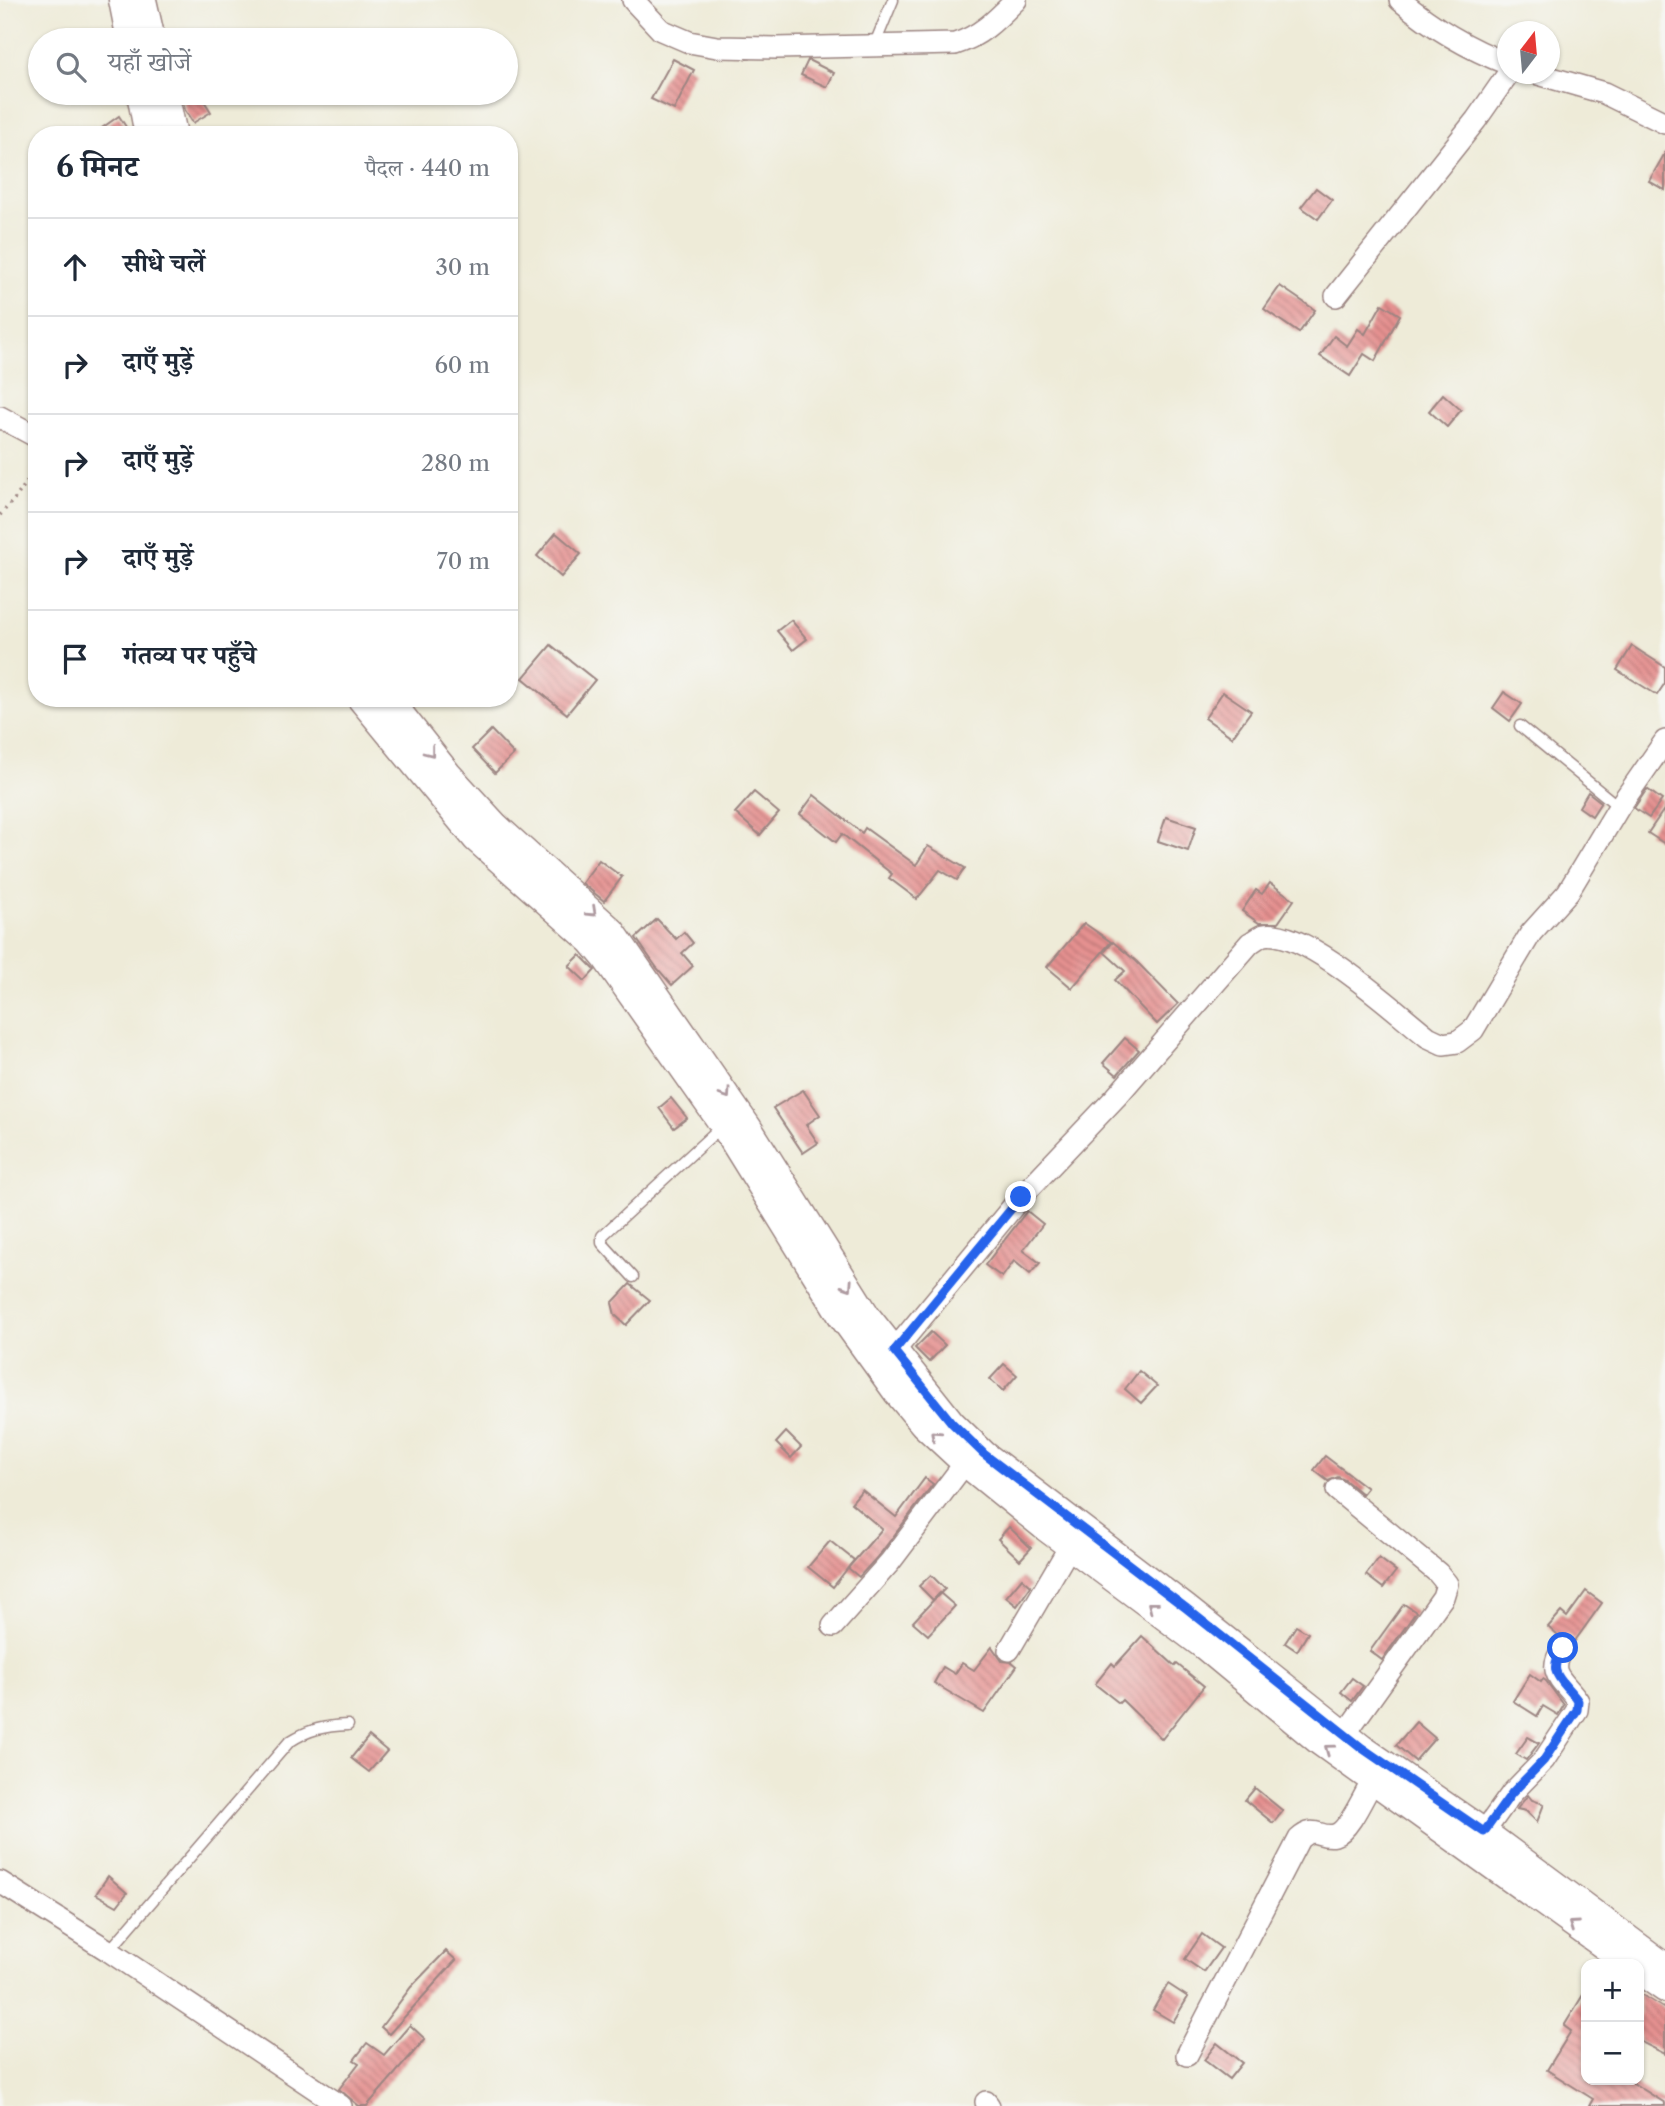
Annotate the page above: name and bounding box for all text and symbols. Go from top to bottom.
north arrow [1497,21,1560,84]
search box [28,28,518,105]
text: यहाँ खोजें [108,46,191,78]
icon: search [52,48,90,86]
text: 6 मिनट [56,148,138,185]
text: पैदल · 440 m [365,154,490,182]
text: सीधे चलें [123,247,205,279]
icon: ahead [56,248,94,286]
text: 30 m [435,253,490,281]
text: दाएँ मुड़ें [123,345,193,377]
icon: right [56,346,94,384]
text: 60 m [434,351,490,379]
text: दाएँ मुड़ें [123,443,193,475]
icon: right [56,444,94,482]
text: 280 m [421,449,490,477]
text: दाएँ मुड़ें [123,541,193,573]
icon: right [56,542,94,580]
text: 70 m [437,547,490,575]
text: गंतव्य पर पहुँचे [123,639,256,671]
icon: arrive [56,640,94,678]
one-way arrow [422,744,435,756]
one-way arrow [583,903,596,916]
one-way arrow [718,1087,731,1100]
route end [1005,1181,1036,1212]
one-way arrow [840,1279,853,1292]
one-way arrow [930,1431,943,1443]
one-way arrow [1147,1602,1160,1614]
route start [1547,1632,1578,1663]
one-way arrow [1324,1744,1337,1757]
one-way arrow [1568,1921,1581,1934]
map controls [1581,1959,1644,2085]
button: + [1581,1959,1644,2022]
button: − [1581,2022,1644,2085]

